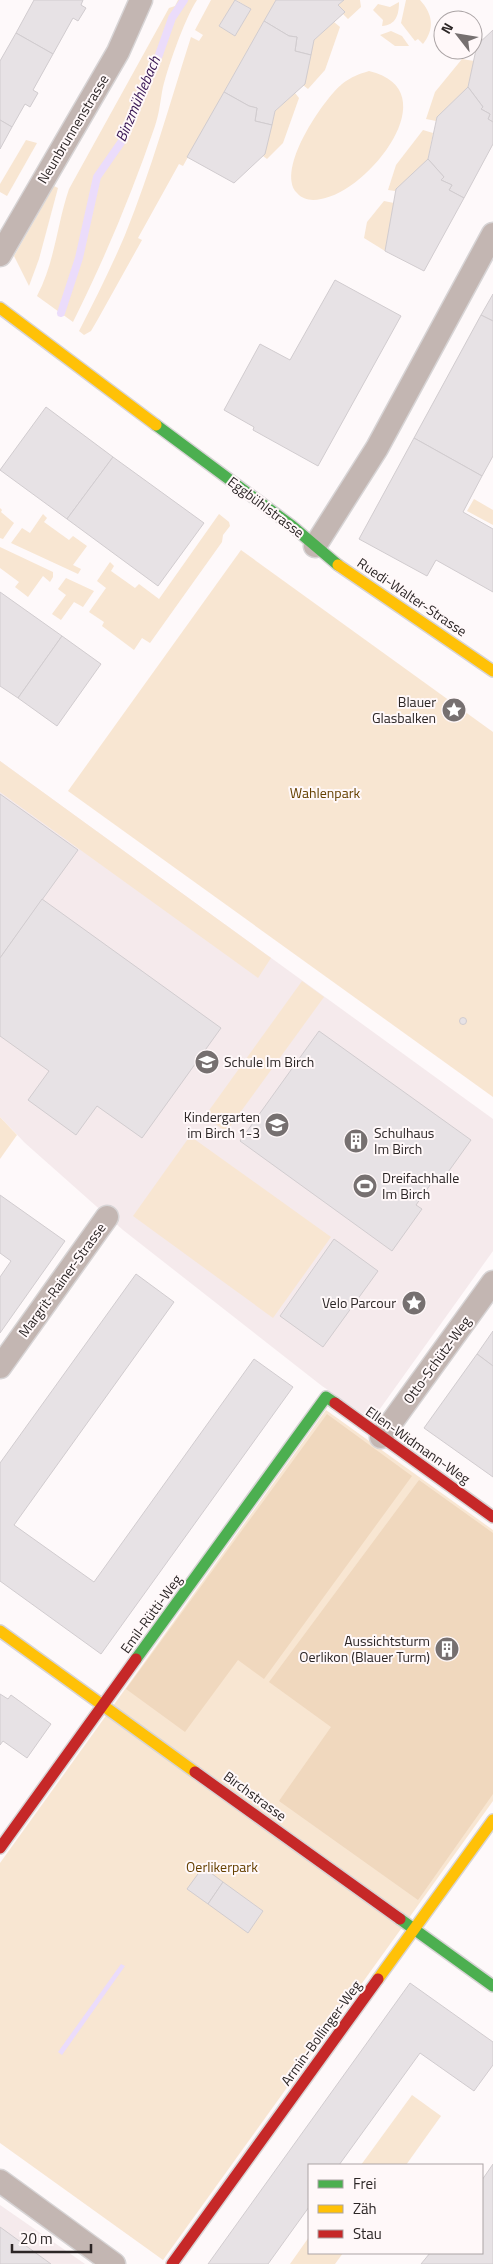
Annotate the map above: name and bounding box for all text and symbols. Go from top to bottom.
north arrow [433,10,483,60]
text: N [435,18,458,38]
water label: Binzmühlebach [109,52,166,145]
street label: Neunbrunnenstrasse [32,70,114,187]
street label: Eggbühlstrasse [224,471,309,542]
street label: Ruedi-Walter-Strasse [353,552,471,641]
place label: Blauer Glasbalken [372,691,436,728]
place icon: Blauer Glasbalken [441,697,467,723]
park label: Wahlenpark [290,782,361,803]
school or university icon: Schule Im Birch [194,1049,220,1075]
place label: Schule Im Birch [224,1051,314,1072]
place label: Kindergarten im Birch 1-3 [184,1106,260,1143]
school or university icon: Kindergarten im Birch 1-3 [264,1112,290,1138]
place label: Schulhaus Im Birch [374,1122,434,1159]
building icon: Schulhaus Im Birch [343,1128,369,1154]
place label: Dreifachhalle Im Birch [382,1167,459,1204]
sports icon: Dreifachhalle Im Birch [352,1173,378,1199]
street label: Margrit-Rainer-Strasse [13,1218,110,1341]
place icon: Velo Parcour [401,1290,427,1316]
place label: Velo Parcour [322,1292,396,1313]
street label: Otto-Schütz-Weg [398,1311,476,1408]
street label: Ellen-Widmann-Weg [362,1401,475,1489]
street label: Emil-Rütti-Weg [115,1570,186,1658]
place label: Aussichtsturm Oerlikon (Blauer Turm) [299,1630,430,1667]
building icon: Aussichtsturm Oerlikon (Blauer Turm) [434,1636,460,1662]
street label: Birchstrasse [219,1766,291,1826]
park label: Oerlikerpark [186,1856,258,1877]
street label: Armin-Bollinger-Weg [275,1976,366,2090]
legend [308,2164,483,2254]
text: Frei [353,2172,376,2195]
text: Zäh [353,2197,377,2220]
scale bar [12,2222,91,2254]
text: Stau [353,2222,382,2245]
text: 20 m [20,2227,53,2250]

